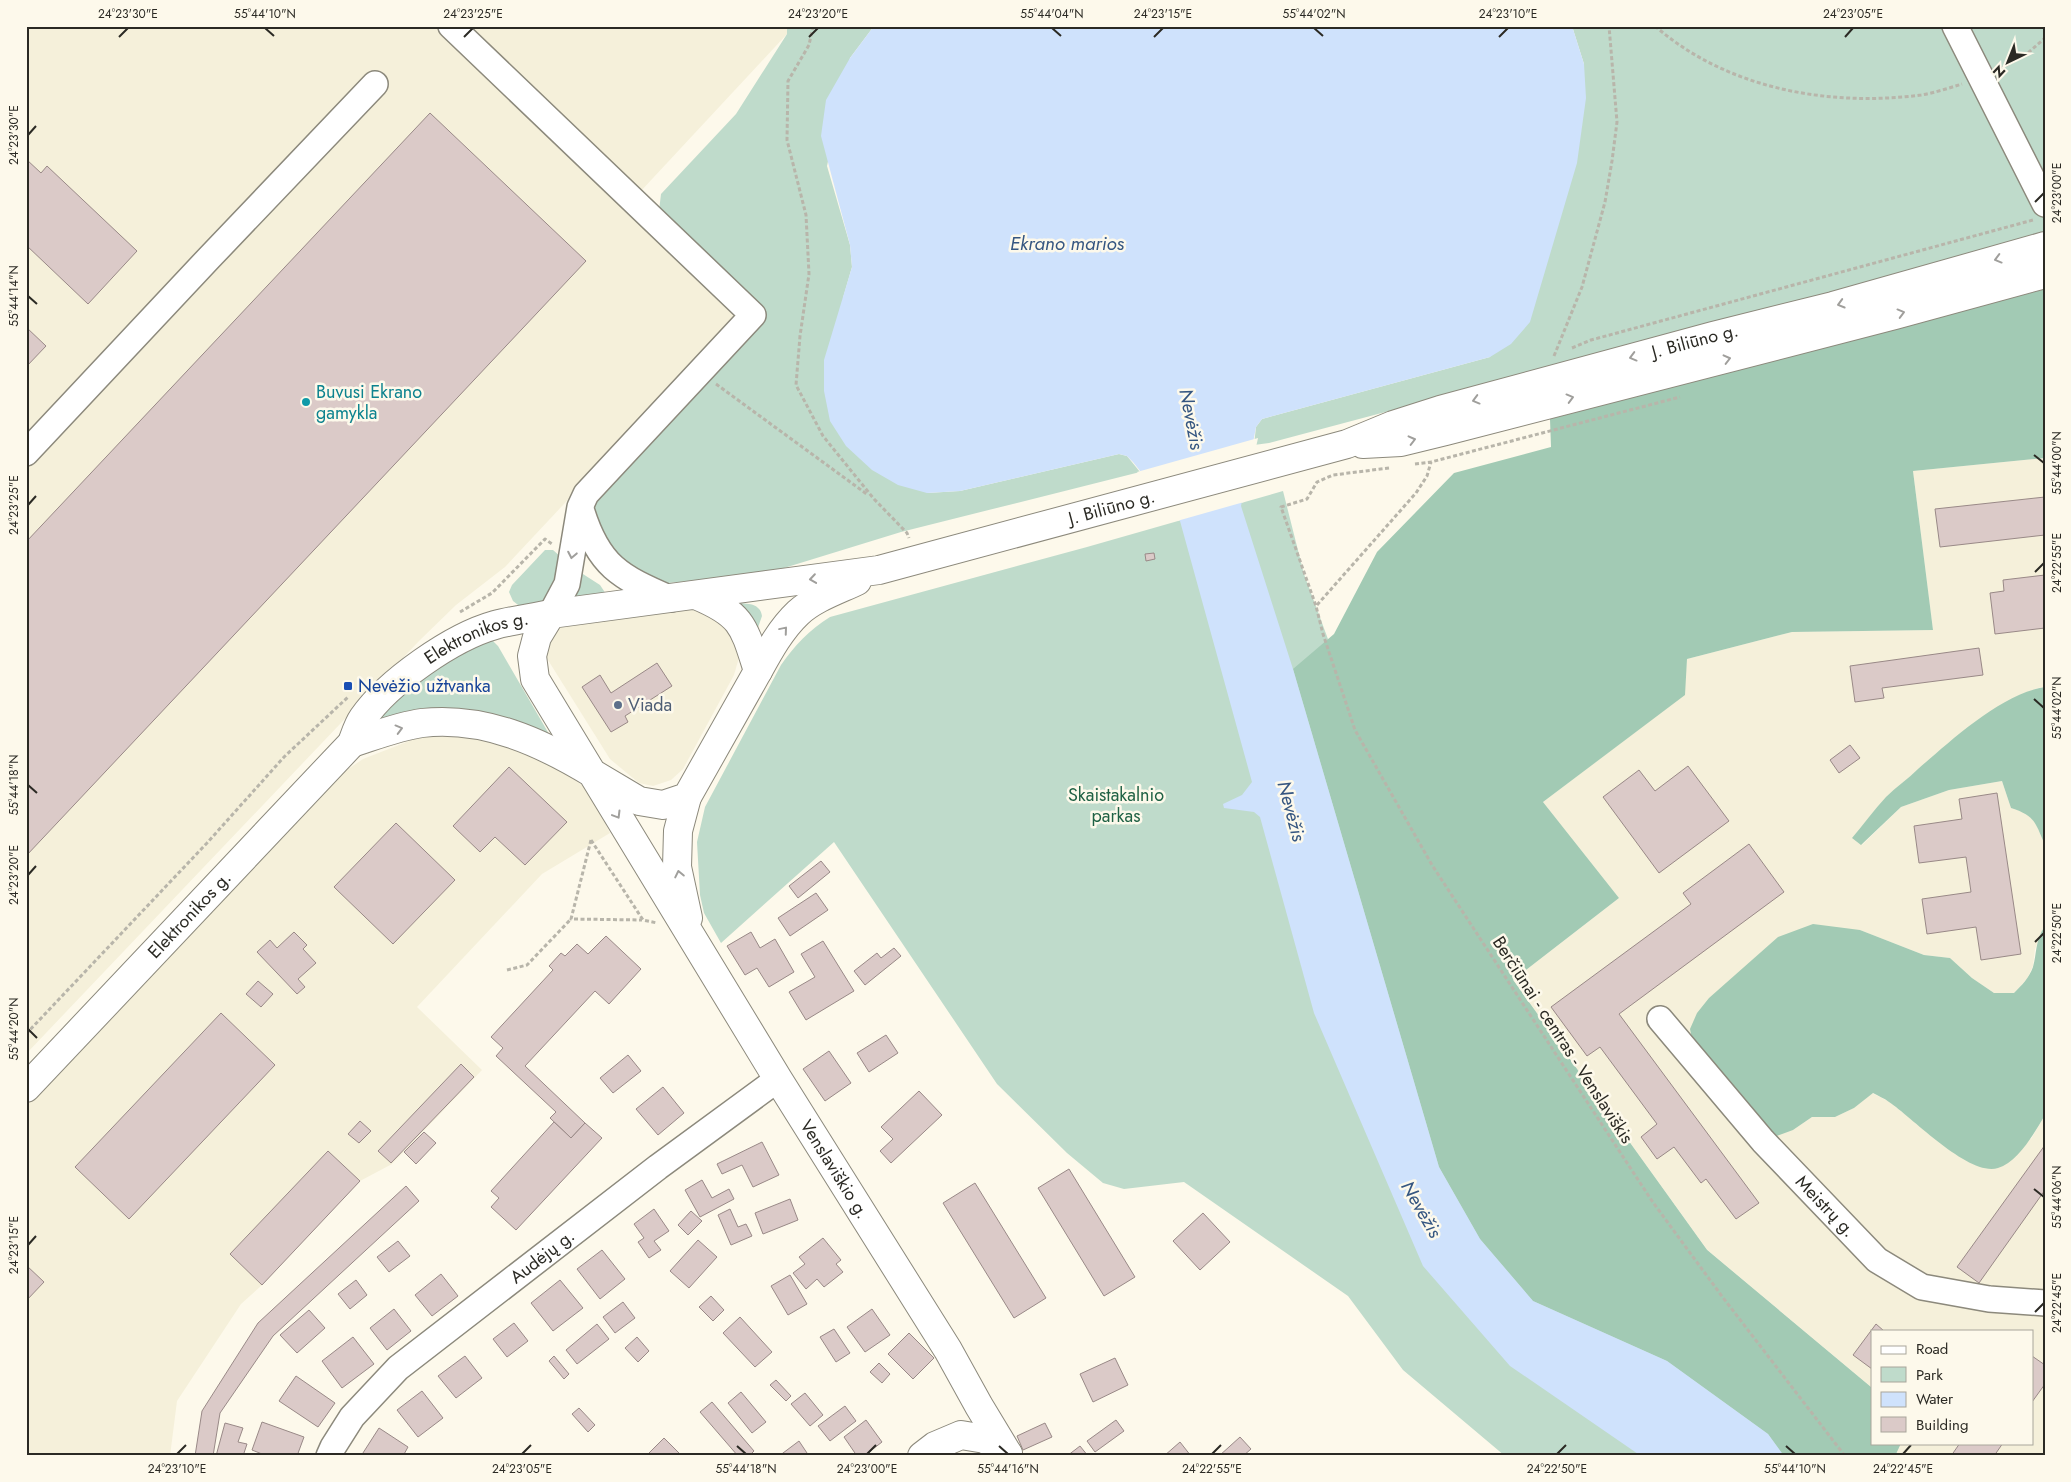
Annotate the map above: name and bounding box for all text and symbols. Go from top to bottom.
text: 24°23'30"E [98,5,158,23]
text: 55°44'10"N [234,5,296,23]
text: 24°23'25"E [443,5,503,23]
text: 24°23'20"E [788,5,848,23]
text: 55°44'04"N [1020,5,1084,23]
text: 24°23'15"E [1134,5,1192,23]
text: 55°44'02"N [1282,5,1346,23]
text: 24°23'10"E [1479,5,1537,23]
text: 24°23'05"E [1823,5,1883,23]
north arrow [1984,38,2034,88]
text: N [1988,60,2010,83]
text: 24°23'30"E [5,105,23,165]
text: 24°23'00"E [2048,163,2066,223]
water label: Ekrano marios [1010,230,1125,257]
one-way arrow [1994,254,2002,264]
text: 55°44'14"N [5,265,23,327]
one-way arrow [1837,298,1846,309]
one-way arrow [1897,309,1905,319]
street label: J. Biliūno g. [1647,317,1741,366]
one-way arrow [1630,352,1638,362]
one-way arrow [1723,354,1732,365]
place label: Buvusi Ekrano gamykla [316,379,422,426]
water label: Nevėžis [1172,386,1211,452]
one-way arrow [1472,394,1481,405]
one-way arrow [1565,394,1573,404]
marker: Buvusi Ekrano gamykla [300,396,312,408]
text: 55°44'00"N [2048,431,2066,495]
one-way arrow [1408,435,1417,446]
text: 24°23'25"E [5,475,23,535]
street label: J. Biliūno g. [1064,483,1158,532]
text: 24°22'55"E [2048,533,2066,593]
one-way arrow [568,550,578,559]
one-way arrow [809,573,817,584]
street label: Elektronikos g. [419,605,530,671]
one-way arrow [779,627,787,636]
place label: Nevėžio užtvanka [358,673,491,699]
text: 55°44'02"N [2048,676,2066,740]
marker: Nevėžio užtvanka [342,680,354,692]
place label: Viada [628,692,672,718]
marker: Viada [612,699,624,711]
one-way arrow [394,725,402,735]
text: 55°44'18"N [5,754,23,816]
water label: Nevėžis [1271,778,1313,845]
park label: Skaistakalnio parkas [1068,782,1164,829]
one-way arrow [611,809,621,818]
text: 24°23'20"E [5,845,23,905]
street label: Elektronikos g. [142,866,237,964]
one-way arrow [674,870,684,879]
text: 24°22'50"E [2048,903,2066,963]
street label: Berčiūnai - centras - Venslaviškis [1486,931,1640,1149]
text: 55°44'20"N [5,997,23,1061]
street label: Venslaviškio g. [794,1115,876,1224]
text: 55°44'06"N [2048,1165,2066,1229]
street label: Meistrų g. [1790,1169,1861,1243]
water label: Nevėžis [1394,1176,1449,1243]
text: 24°23'15"E [5,1216,23,1274]
street label: Audėjų g. [504,1223,580,1290]
text: 24°22'45"E [2048,1273,2066,1333]
legend [1871,1330,2034,1444]
text: Road [1916,1338,1948,1360]
text: Park [1916,1364,1943,1386]
text: Water [1916,1388,1954,1410]
text: Building [1916,1414,1968,1436]
text: 24°23'10"E [148,1460,206,1478]
text: 24°23'05"E [492,1460,552,1478]
text: 55°44'18"N [715,1460,777,1478]
text: 24°23'00"E [837,1460,897,1478]
text: 55°44'16"N [977,1460,1039,1478]
text: 24°22'55"E [1182,1460,1242,1478]
text: 24°22'50"E [1527,1460,1587,1478]
text: 55°44'10"N [1764,1460,1826,1478]
text: 24°22'45"E [1873,1460,1933,1478]

